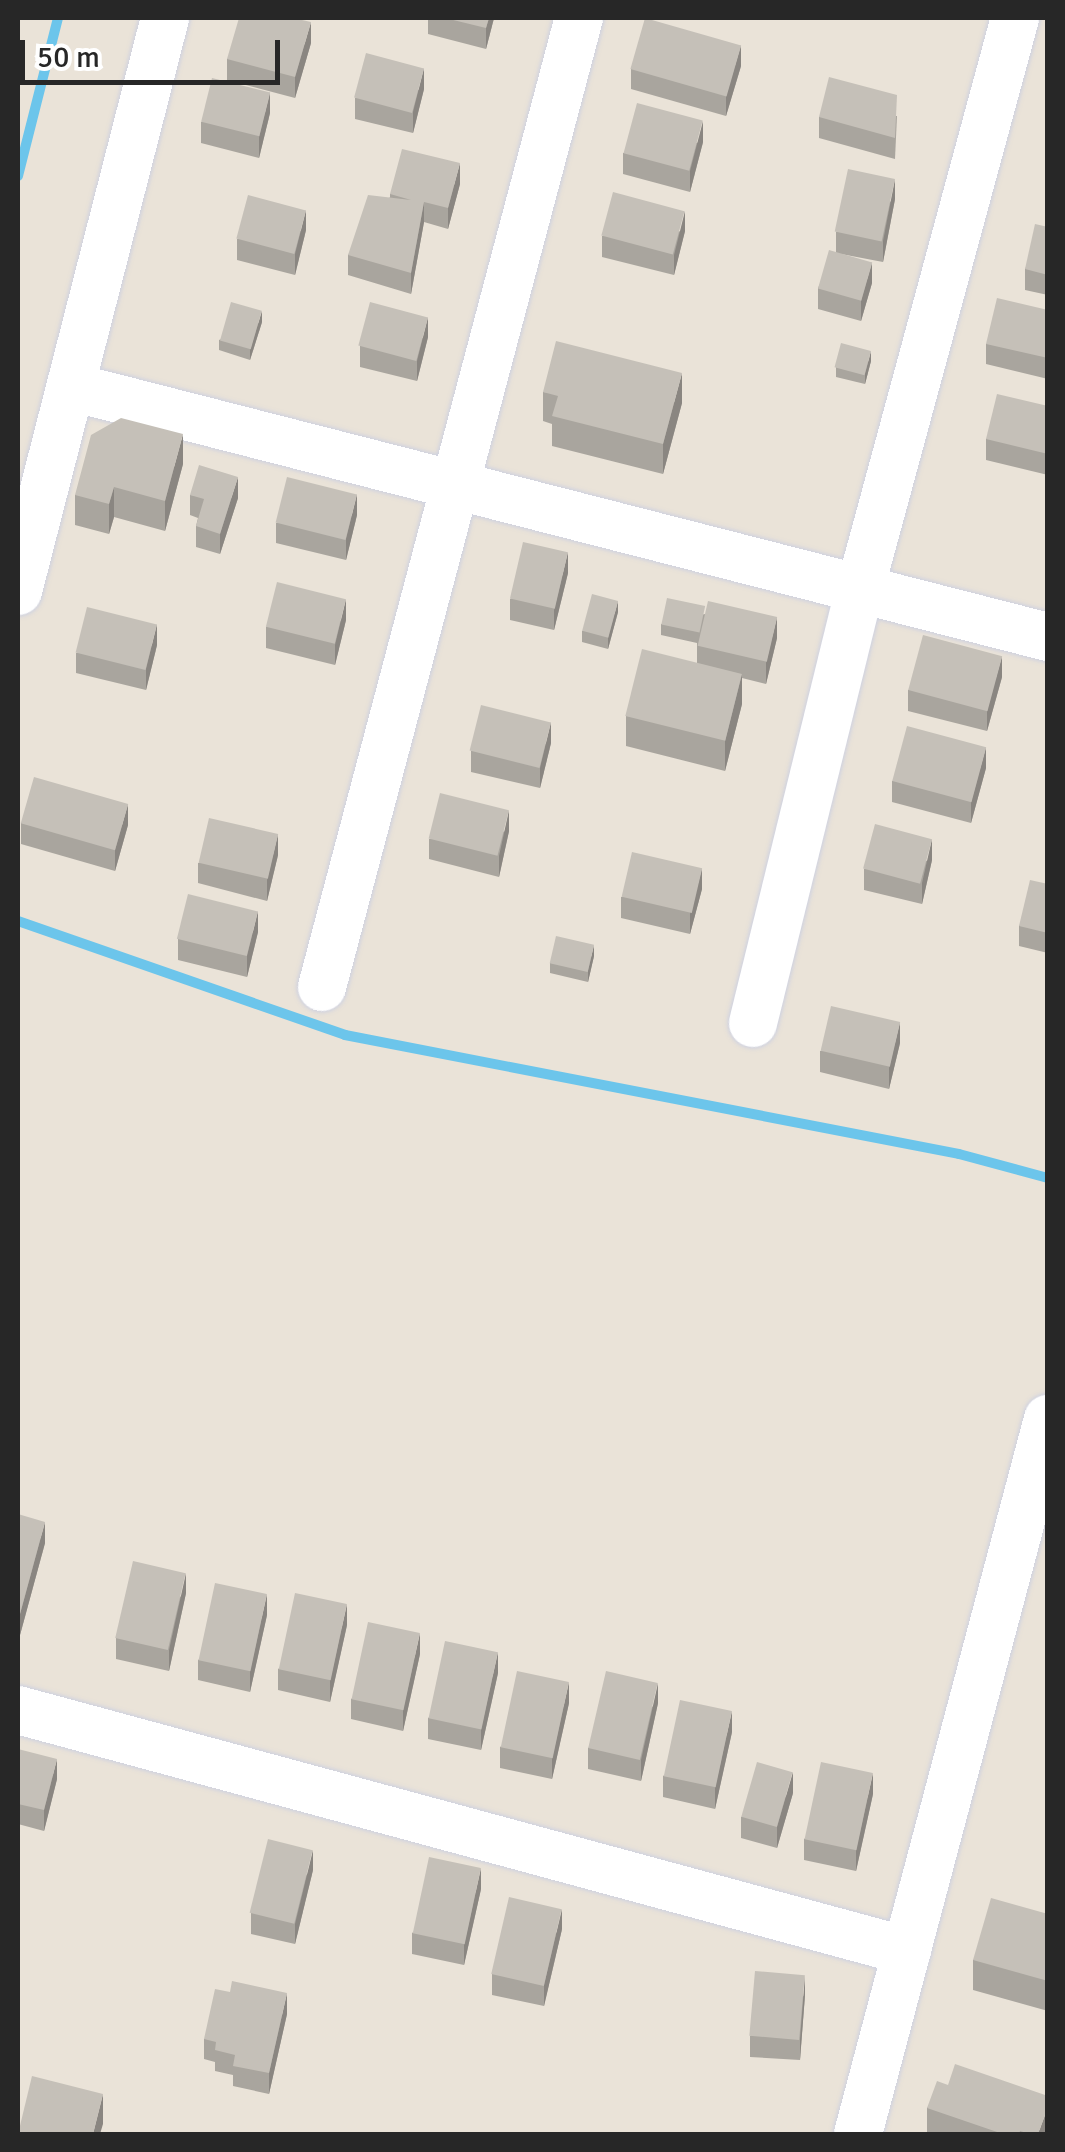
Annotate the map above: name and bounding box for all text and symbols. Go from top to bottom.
scale bar [25,20,285,82]
text: 50 m [37,39,100,76]

